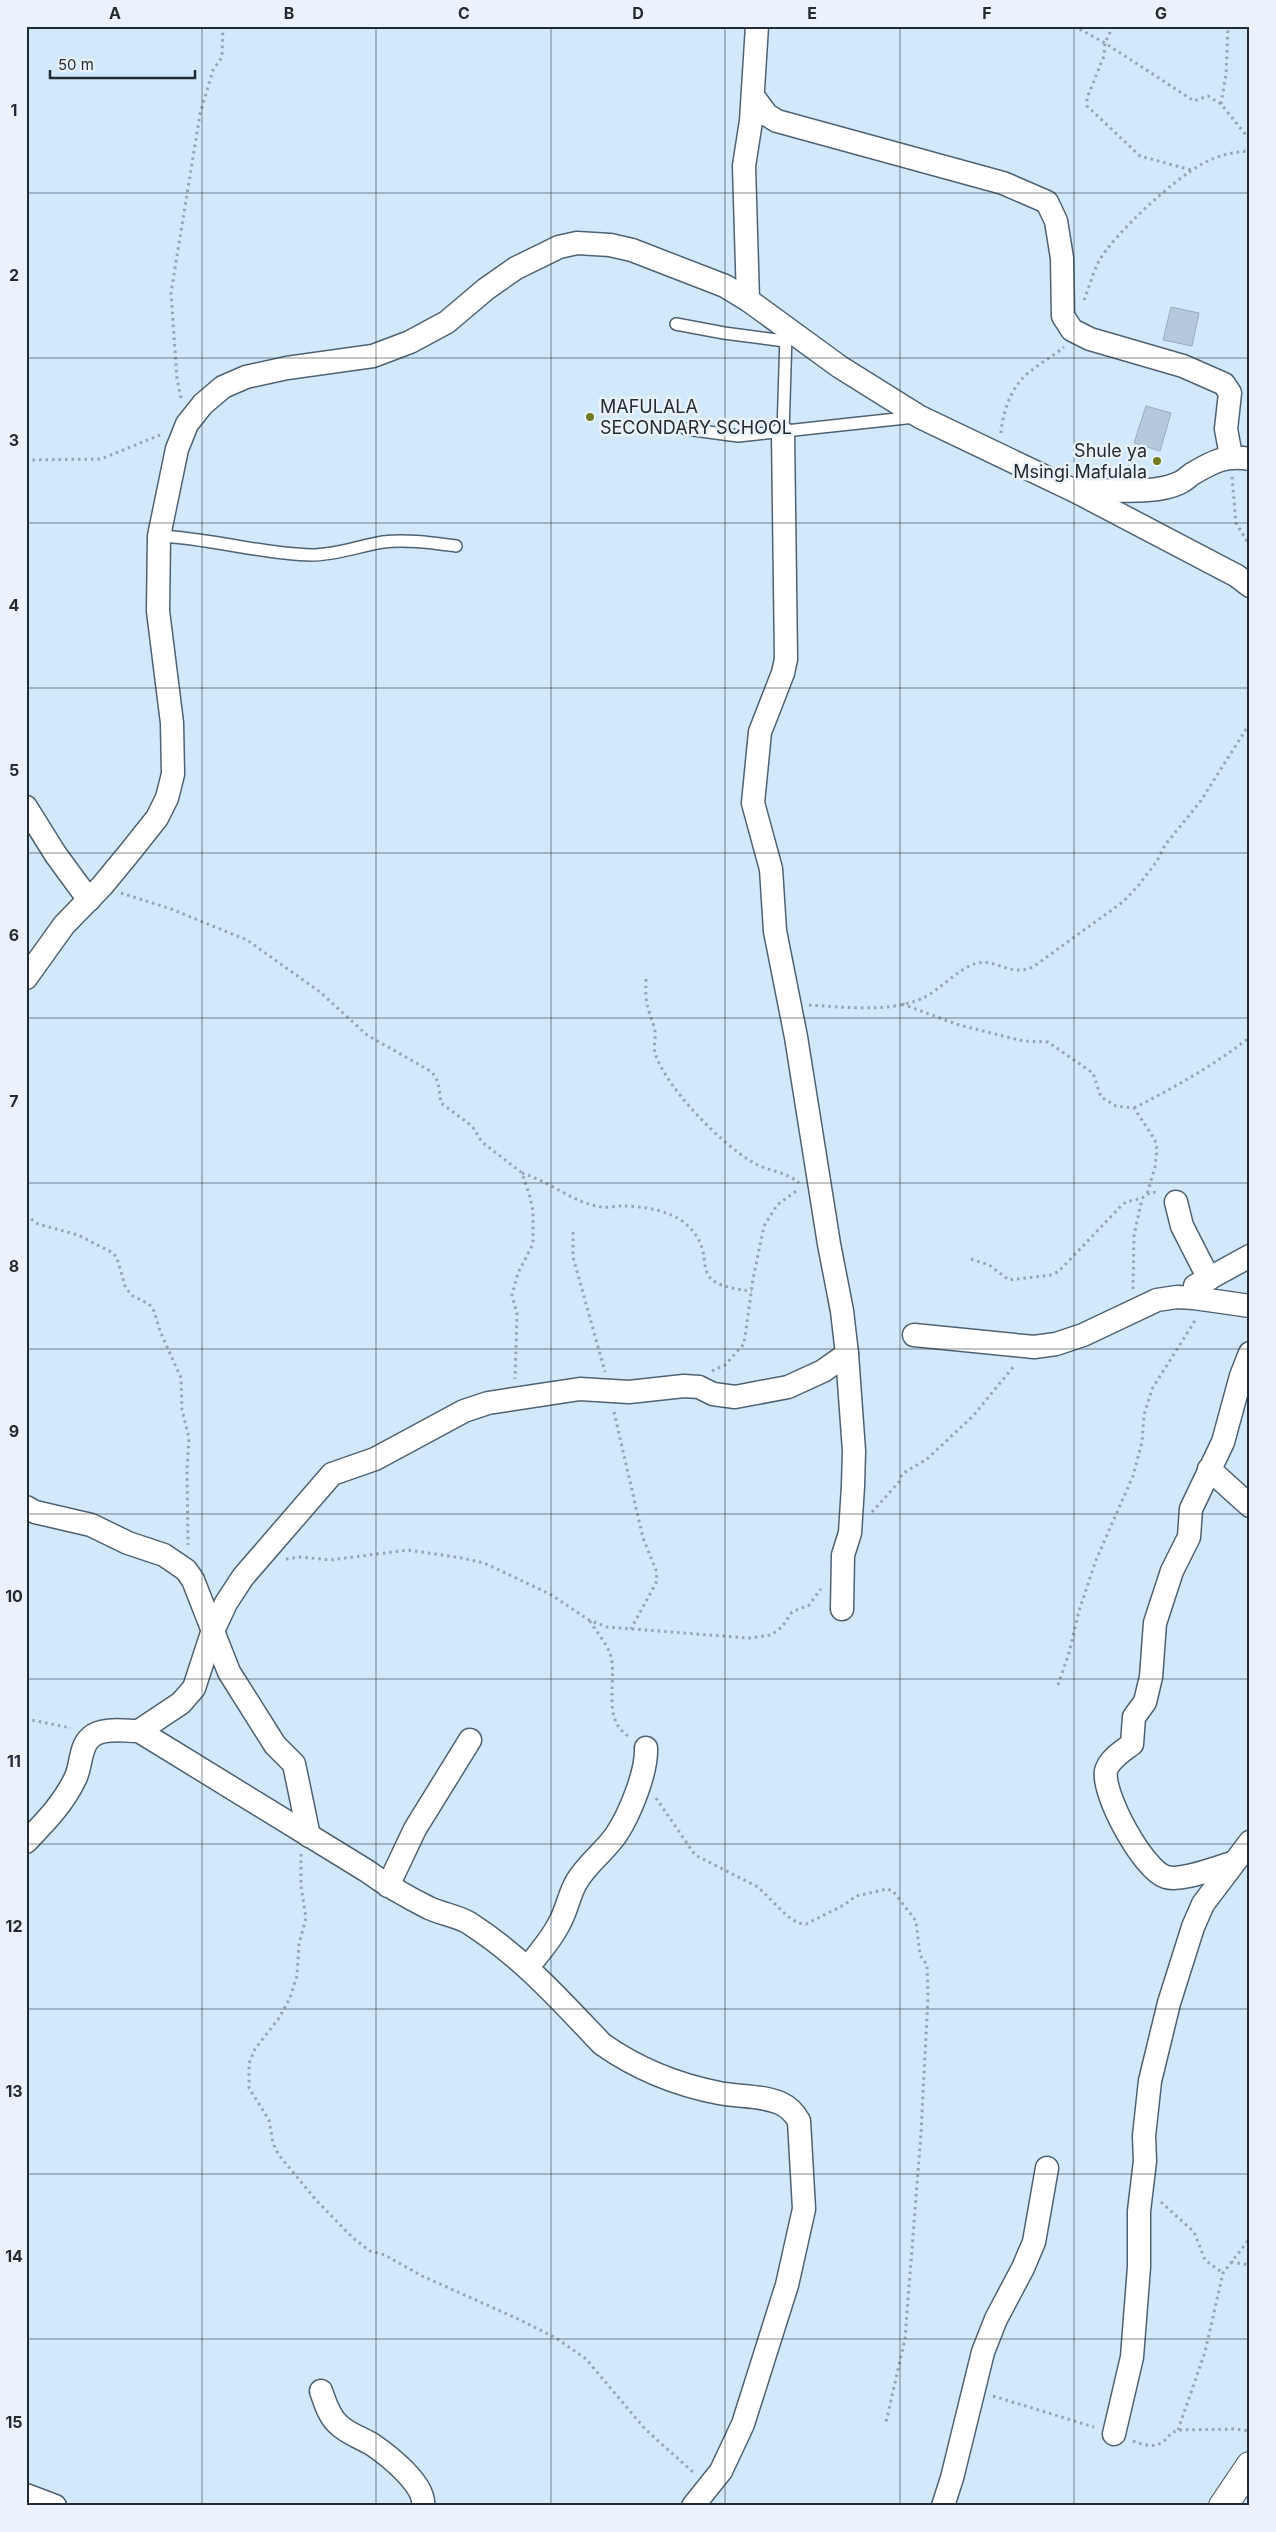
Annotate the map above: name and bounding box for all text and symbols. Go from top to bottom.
text: A [109,3,121,23]
text: B [284,3,294,23]
text: C [458,3,470,23]
text: D [632,3,644,23]
text: E [807,3,817,23]
text: F [982,3,992,23]
text: G [1155,3,1167,23]
scale bar [50,48,195,80]
text: 50 m [58,55,94,74]
text: 1 [11,100,17,120]
text: 2 [9,265,19,285]
place label: MAFULALA SECONDARY SCHOOL [600,396,792,438]
marker: MAFULALA SECONDARY SCHOOL [584,411,596,423]
text: 3 [9,430,19,450]
place label: Shule ya Msingi Mafulala [1013,440,1147,482]
marker: Shule ya Msingi Mafulala [1151,455,1163,467]
text: 4 [9,595,20,615]
text: 5 [9,760,19,780]
text: 6 [9,925,19,945]
text: 7 [9,1091,19,1111]
text: 8 [9,1256,19,1276]
text: 9 [9,1421,19,1441]
text: 10 [5,1586,23,1606]
text: 11 [7,1751,21,1771]
text: 12 [6,1916,22,1936]
text: 13 [5,2081,23,2101]
text: 14 [5,2246,23,2266]
text: 15 [5,2412,23,2432]

